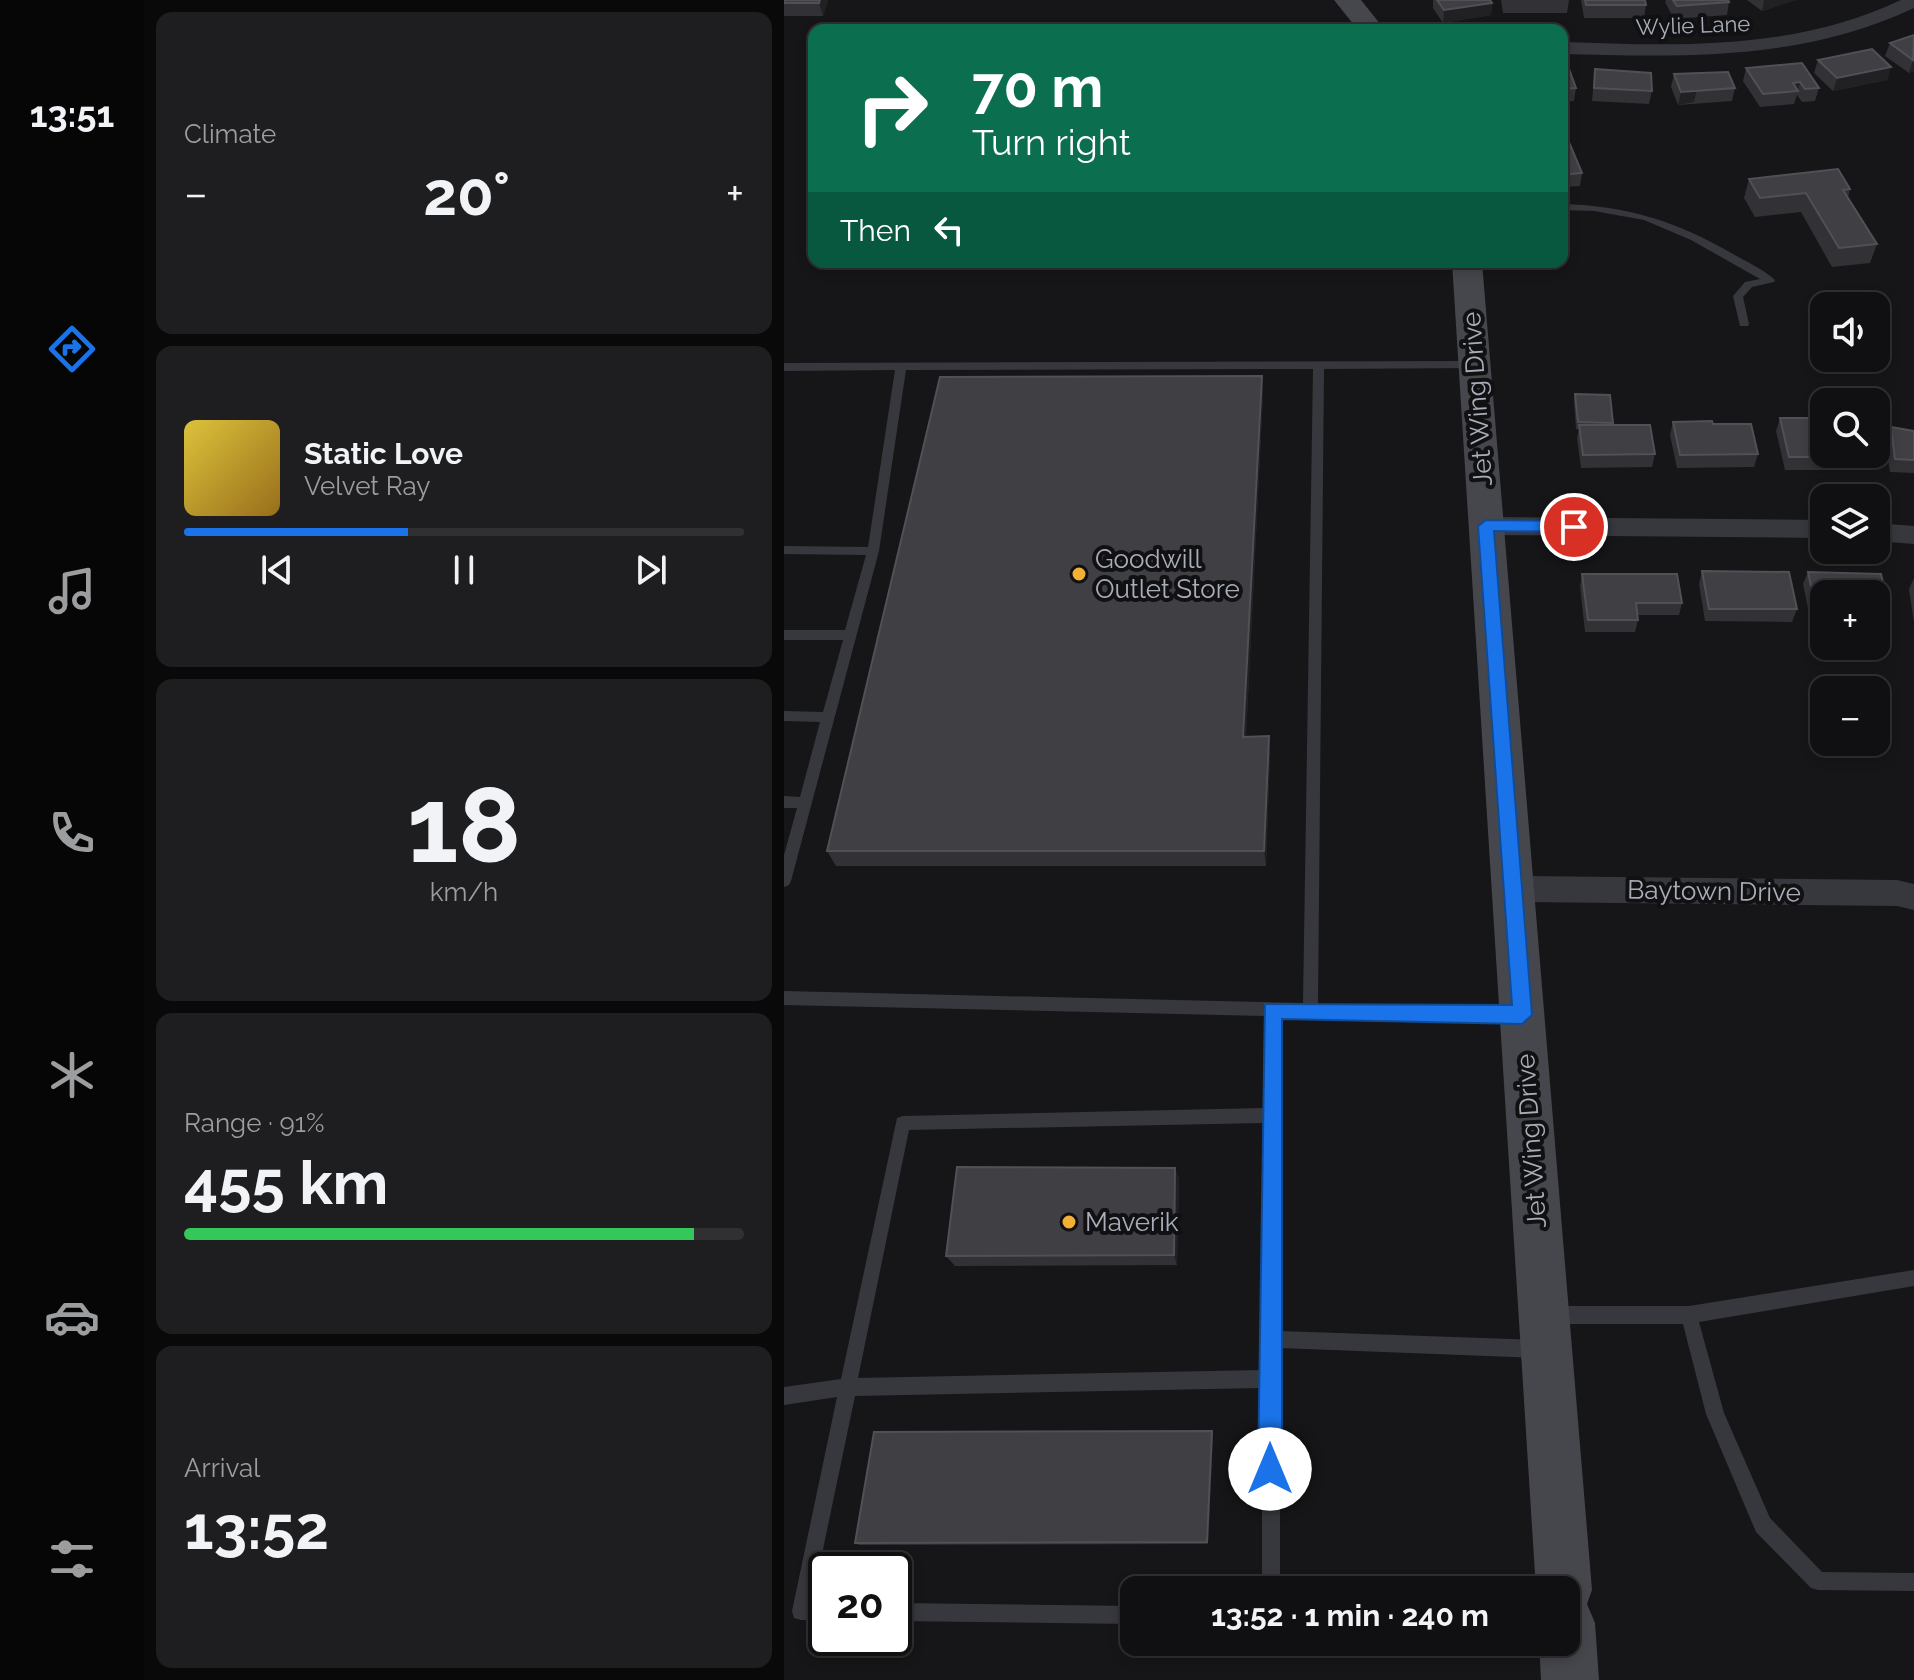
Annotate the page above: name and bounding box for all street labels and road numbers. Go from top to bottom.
street label: Wylie Lane [1635,10,1751,40]
street label: Jet Wing Drive [1456,311,1498,487]
street label: Baytown Drive [1627,874,1801,908]
street label: Jet Wing Drive [1510,1053,1552,1229]

